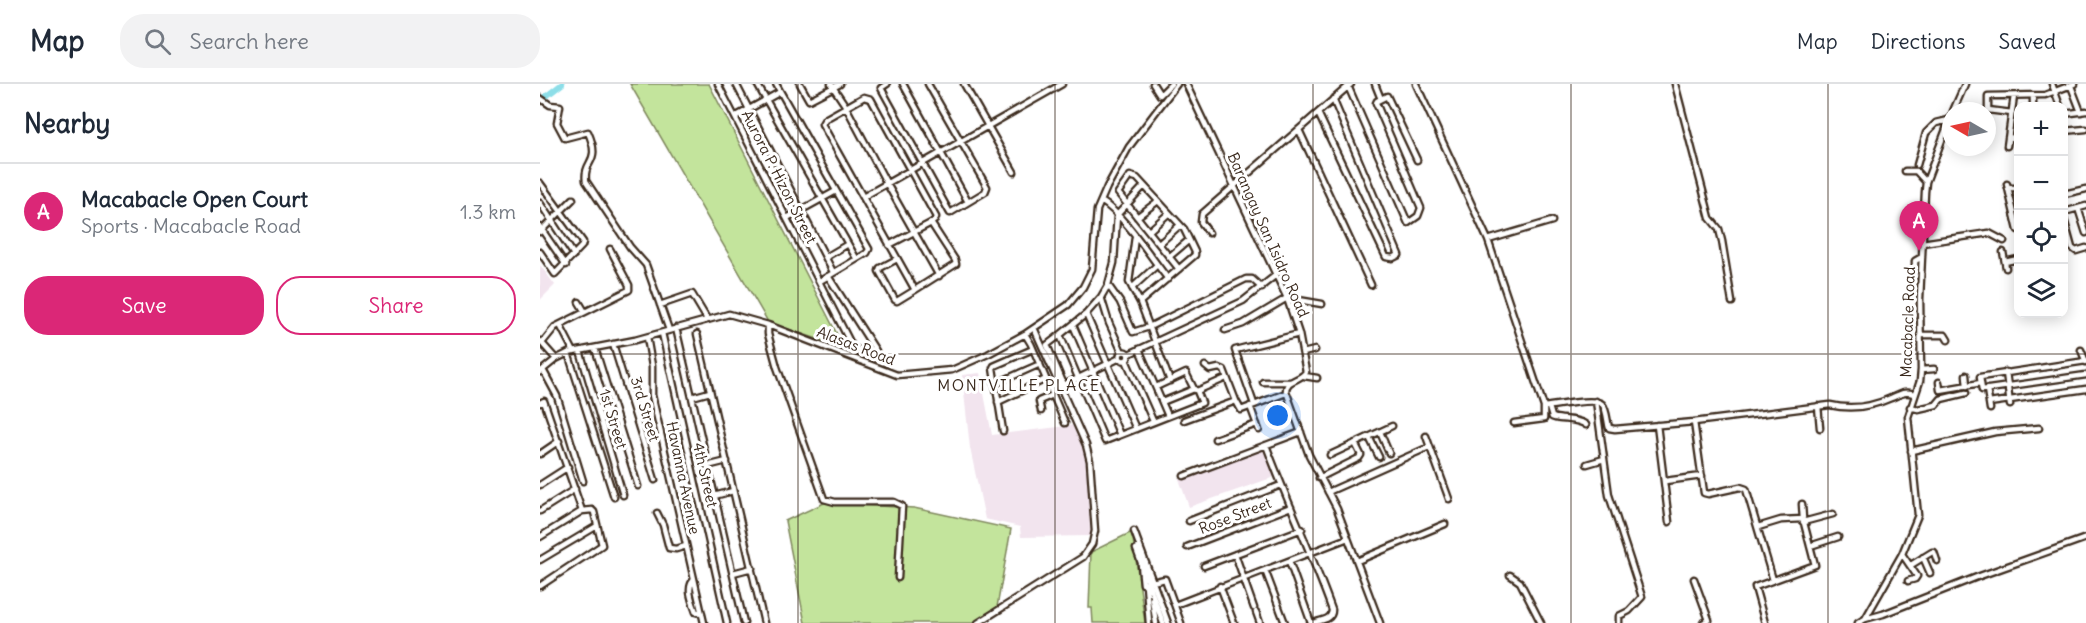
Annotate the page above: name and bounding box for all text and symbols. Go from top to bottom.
search box [120,14,540,68]
text: Map [30,23,84,59]
icon: search [141,25,174,58]
text: Search here [189,27,309,55]
text: Map [1797,28,1838,55]
text: Directions [1871,28,1965,55]
text: Saved [1998,28,2056,55]
north arrow [1942,102,1996,156]
map controls [2014,102,2068,318]
button: + [2014,102,2068,156]
text: Nearby [24,107,110,140]
street label: Aurora P. Hizon Street [738,107,821,247]
street label: Barangay San Isidro Road [1223,149,1313,320]
button: − [2014,156,2068,210]
text: Macabacle Open Court [81,185,308,213]
text: A [37,199,50,224]
text: 1.3 km [460,199,516,224]
pin: A [1900,202,1938,251]
button: locate [2014,210,2068,264]
text: Sports · Macabacle Road [81,213,301,238]
button: layers [2014,264,2068,318]
street label: Macabacle Road [1896,266,1919,378]
button: Save [24,276,264,335]
button: Share [276,276,516,335]
street label: Alasas Road [814,322,898,369]
street label: 3rd Street [627,374,664,444]
district label: MONTVILLE PLACE [937,375,1101,395]
street label: 1st Street [595,387,632,451]
your location [1263,401,1292,430]
street label: Havanna Avenue [662,420,705,536]
street label: 4th Street [689,441,722,509]
street label: Rose Street [1196,493,1274,538]

